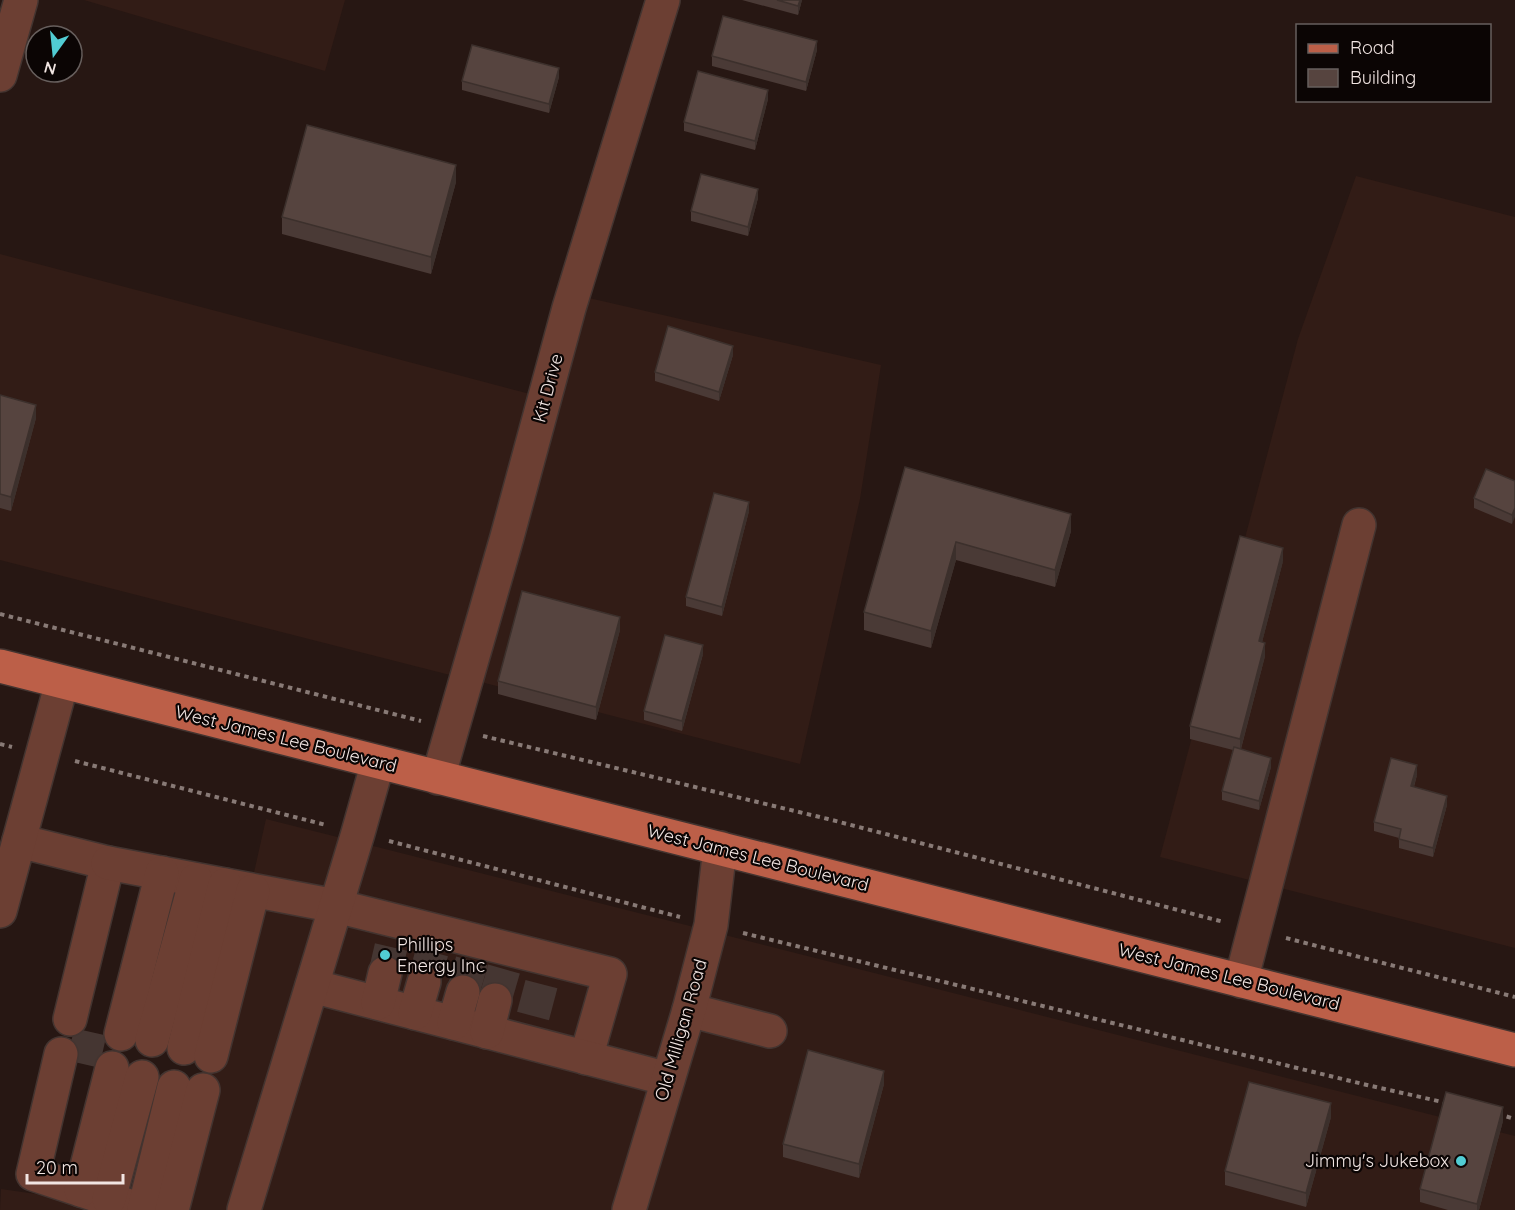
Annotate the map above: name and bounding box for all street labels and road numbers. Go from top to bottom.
street label: Kit Drive [527,351,568,425]
street label: West James Lee Boulevard [173,700,399,777]
street label: West James Lee Boulevard [645,819,871,896]
street label: West James Lee Boulevard [1116,938,1342,1015]
street label: Old Milligan Road [649,956,712,1103]

